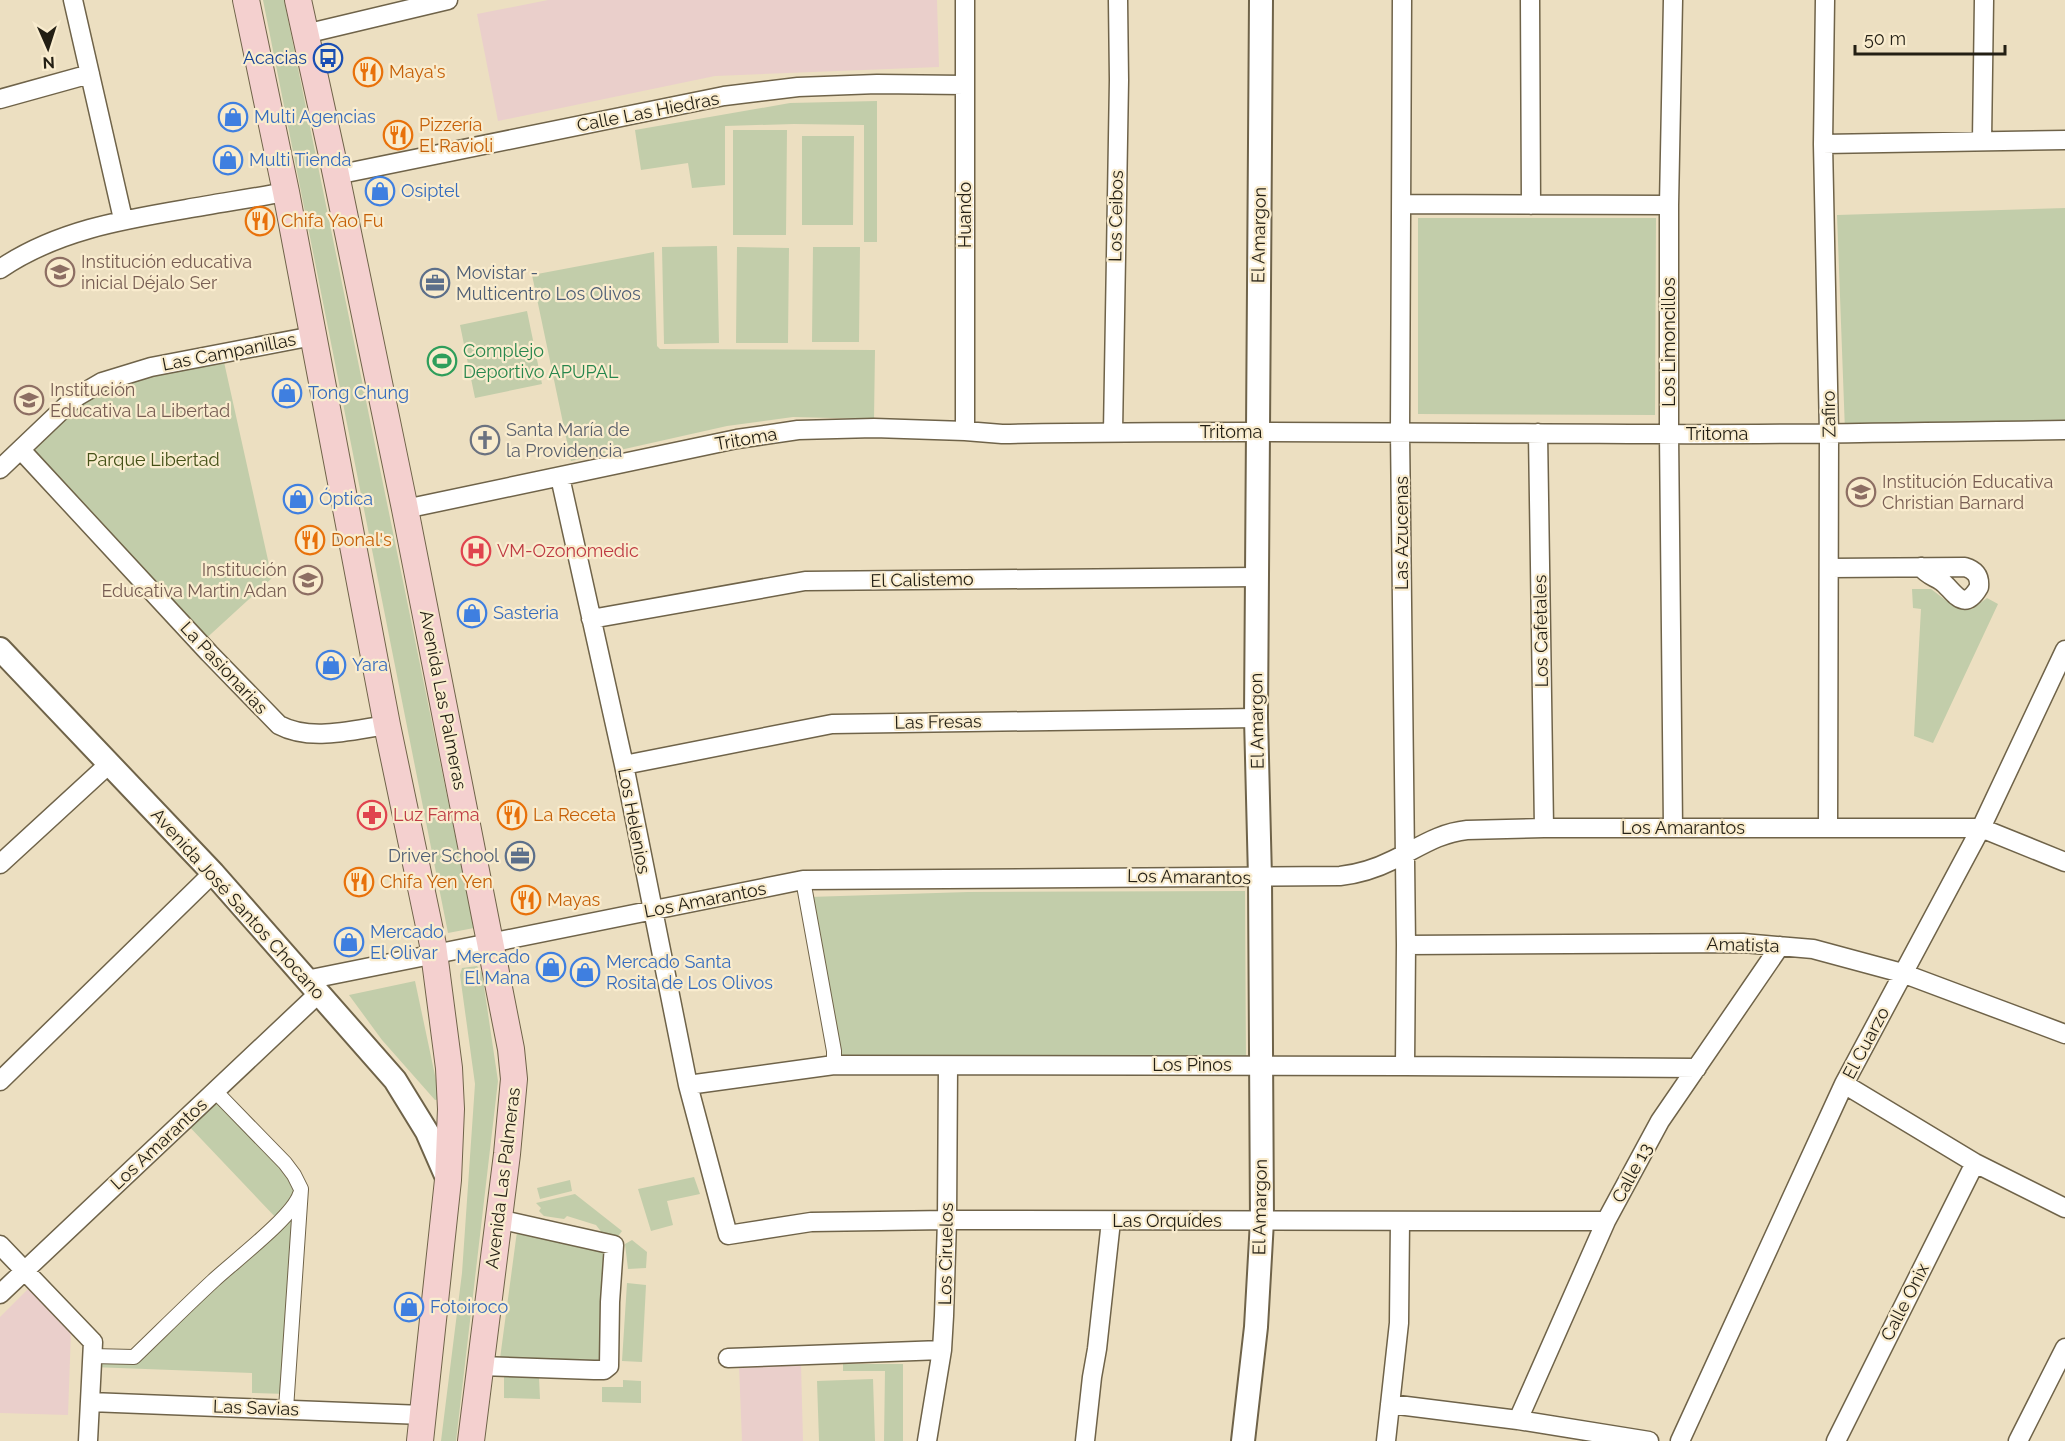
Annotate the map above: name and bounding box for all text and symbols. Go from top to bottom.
north arrow [18,18,78,78]
scale bar [1855,18,2005,56]
text: 50 m [1864,28,1906,49]
bus stop icon: Acacias [312,42,344,74]
place label: Acacias [243,47,307,68]
text: N [42,53,55,72]
restaurant icon: Maya's [352,56,384,88]
place label: Maya's [389,61,446,82]
street label: Calle Las Hiedras [575,87,721,136]
shop icon: Multi Agencias [217,101,249,133]
place label: Multi Agencias [254,106,376,127]
place label: Pizzería El Ravioli [419,114,493,156]
restaurant icon: Pizzería El Ravioli [382,119,414,151]
shop icon: Multi Tienda [212,144,244,176]
place label: Multi Tienda [249,149,351,170]
street label: Los Ceibos [1104,170,1127,262]
shop icon: Osiptel [364,175,396,207]
place label: Osiptel [401,180,460,201]
street label: Huando [954,182,975,248]
street label: El Amargon [1247,187,1270,283]
restaurant icon: Chifa Yao Fu [244,205,276,237]
place label: Chifa Yao Fu [281,210,383,231]
place label: Institución educativa inicial Déjalo Ser [81,251,252,293]
school or university icon: Institución educativa inicial Déjalo Ser [44,256,76,288]
place label: Movistar - Multicentro Los Olivos [456,262,641,304]
office icon: Movistar - Multicentro Los Olivos [419,267,451,299]
street label: Los Limoncillos [1658,277,1679,407]
street label: Las Campanillas [160,328,298,375]
place label: Complejo Deportivo APUPAL [463,340,619,382]
sports icon: Complejo Deportivo APUPAL [426,345,458,377]
shop icon: Tong Chung [271,377,303,409]
place label: Institución Educativa La Libertad [50,379,230,421]
place label: Tong Chung [308,382,409,403]
school or university icon: Institución Educativa La Libertad [13,384,45,416]
street label: Zafiro [1818,390,1839,438]
place label: Santa María de la Providencia [506,419,630,461]
street label: Tritoma [1200,421,1262,442]
street label: Tritoma [713,423,779,454]
street label: Tritoma [1686,423,1748,444]
church icon: Santa María de la Providencia [469,424,501,456]
park label: Parque Libertad [86,449,220,470]
place label: Institución Educativa Christian Barnard [1882,471,2053,513]
street label: Las Azucenas [1391,476,1412,590]
school or university icon: Institución Educativa Christian Barnard [1845,476,1877,508]
shop icon: Óptica [282,483,314,515]
place label: Óptica [319,487,373,509]
restaurant icon: Donal's [294,524,326,556]
place label: Donal's [331,529,392,550]
hospital icon: VM-Ozonomedic [460,535,492,567]
place label: VM-Ozonomedic [497,540,639,561]
place label: Institución Educativa Martin Adan [101,559,287,601]
school or university icon: Institución Educativa Martin Adan [292,564,324,596]
street label: El Calistemo [870,568,974,591]
street label: Los Cafetales [1529,574,1552,687]
shop icon: Sasteria [456,597,488,629]
place label: Sasteria [493,602,559,623]
street label: Avenida Las Palmeras [416,608,471,792]
street label: La Pasionarias [176,617,273,718]
shop icon: Yara [315,649,347,681]
place label: Yara [352,654,388,675]
street label: El Amargon [1245,673,1268,769]
street label: Las Fresas [894,710,982,733]
street label: Los Helenios [614,766,655,876]
pharmacy icon: Luz Farma [356,799,388,831]
restaurant icon: La Receta [496,799,528,831]
street label: Avenida José Santos Chocano [147,804,330,1004]
place label: Luz Farma [393,804,480,825]
place label: La Receta [533,804,616,825]
street label: Los Amarantos [1621,817,1745,838]
office icon: Driver School [504,840,536,872]
place label: Driver School [388,845,499,866]
street label: Los Amarantos [1127,865,1251,888]
restaurant icon: Chifa Yen Yen [343,866,375,898]
place label: Chifa Yen Yen [380,871,493,892]
street label: Los Amarantos [642,877,768,922]
restaurant icon: Mayas [510,884,542,916]
place label: Mayas [547,889,601,910]
place label: Mercado El Olivar [370,921,444,963]
shop icon: Mercado El Olivar [333,926,365,958]
street label: Amatista [1706,933,1780,956]
place label: Mercado El Mana [456,946,530,988]
shop icon: Mercado El Mana [535,951,567,983]
place label: Mercado Santa Rosita de Los Olivos [606,951,773,993]
shop icon: Mercado Santa Rosita de Los Olivos [569,956,601,988]
street label: El Cuarzo [1838,1003,1893,1082]
street label: Los Pinos [1152,1054,1232,1075]
street label: Avenida Las Palmeras [481,1086,524,1270]
street label: Los Amarantos [106,1093,211,1194]
street label: Calle 13 [1607,1139,1656,1206]
street label: El Amargon [1248,1159,1271,1255]
street label: Los Ciruelos [934,1202,957,1305]
street label: Las Orquídes [1112,1210,1222,1231]
street label: Calle Onix [1876,1260,1933,1344]
shop icon: Fotoiroco [393,1291,425,1323]
place label: Fotoiroco [430,1296,509,1317]
street label: Las Savias [213,1396,300,1420]

